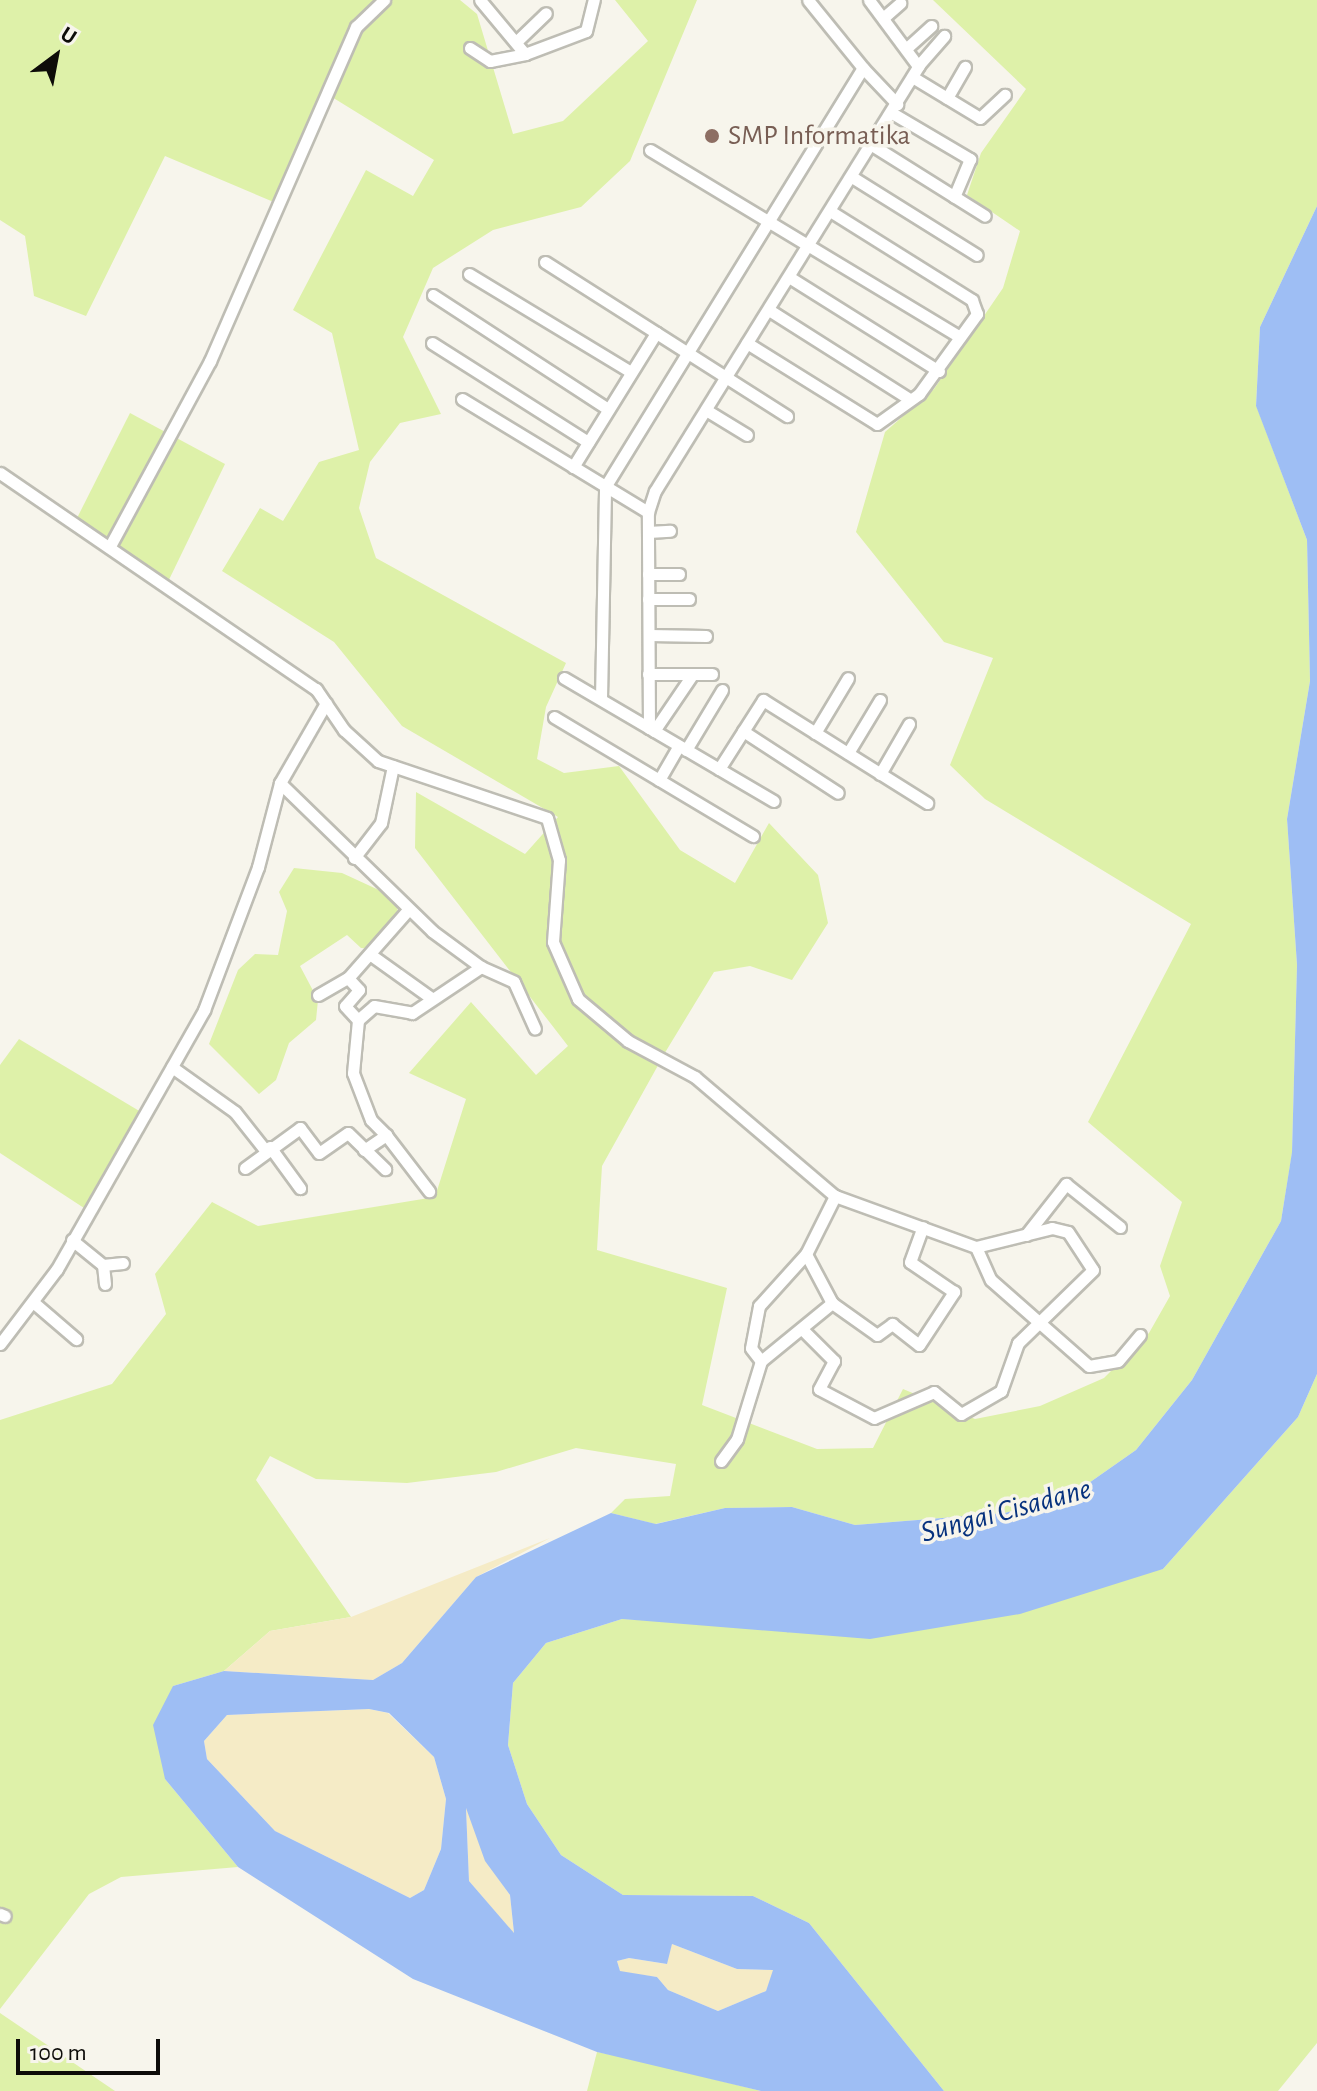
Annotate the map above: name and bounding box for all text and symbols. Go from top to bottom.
north arrow [16,16,96,96]
text: U [57,23,80,49]
place label: SMP Informatika [728,119,911,153]
marker: SMP Informatika [703,127,721,145]
water label: Sungai Cisadane [917,1471,1095,1551]
scale bar [20,2023,164,2073]
text: 100 m [30,2041,87,2065]

